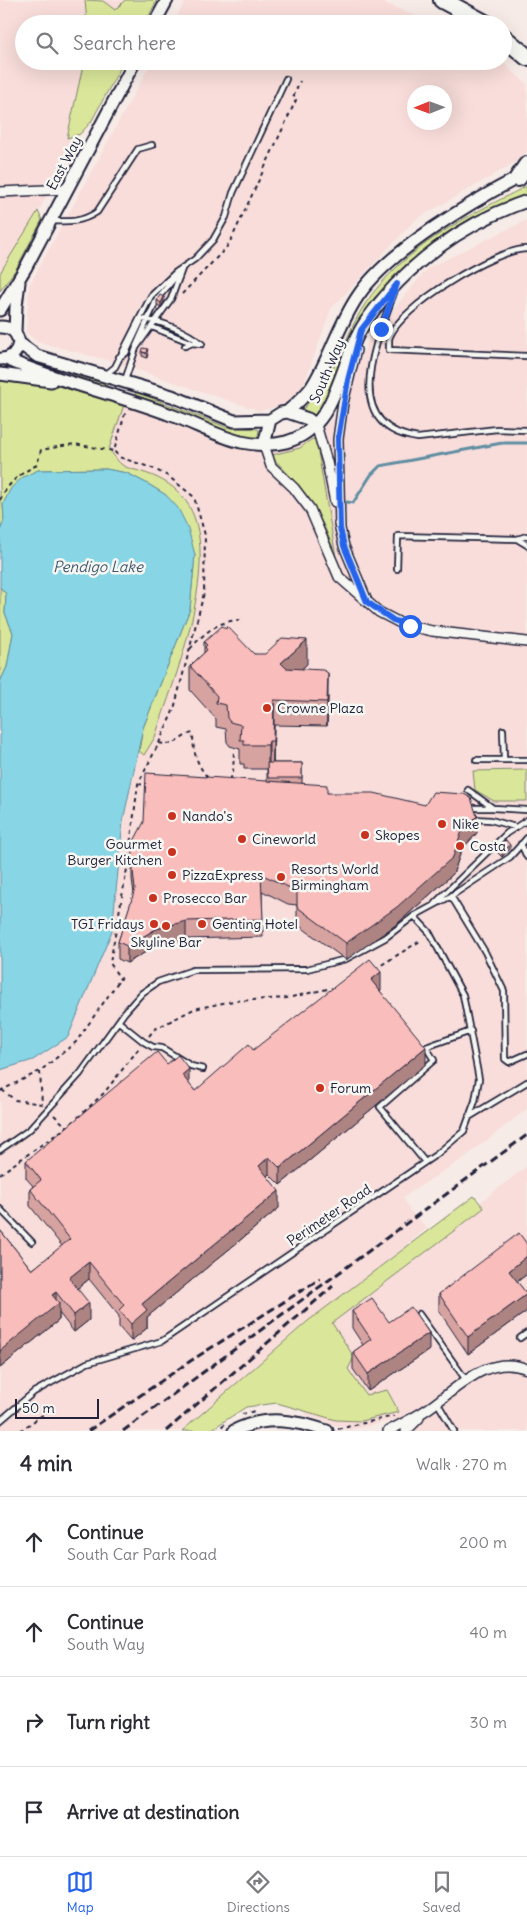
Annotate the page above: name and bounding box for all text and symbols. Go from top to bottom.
search box [15,15,512,70]
icon: search [33,29,61,57]
text: Search here [73,31,176,55]
north arrow [407,85,452,130]
street label: East Way [42,133,86,193]
route end [370,318,393,341]
street label: South Way [305,336,349,406]
water label: Pendigo Lake [53,557,144,576]
route start [399,615,422,638]
place label: Crowne Plaza [277,699,364,717]
marker: Crowne Plaza [261,702,273,714]
place label: Nando's [182,807,233,825]
marker: Nando's [166,810,178,822]
place label: Nike [452,815,479,833]
marker: Nike [436,818,448,830]
place label: Skopes [375,826,420,844]
marker: Skopes [359,829,371,841]
place label: Cineworld [252,830,316,848]
marker: Cineworld [236,833,248,845]
place label: Gourmet Burger Kitchen [67,835,162,869]
place label: Costa [470,837,506,855]
marker: Costa [454,840,466,852]
marker: Gourmet Burger Kitchen [166,846,178,858]
place label: Resorts World Birmingham [291,860,379,894]
place label: PizzaExpress [182,866,263,884]
marker: PizzaExpress [166,869,178,881]
marker: Resorts World Birmingham [275,871,287,883]
place label: Prosecco Bar [163,889,247,907]
marker: Prosecco Bar [147,892,159,904]
place label: TGI Fridays [71,915,144,933]
place label: Genting Hotel [212,915,298,933]
marker: TGI Fridays [148,918,160,930]
marker: Genting Hotel [196,918,208,930]
marker: Skyline Bar [160,920,172,932]
place label: Skyline Bar [130,933,202,951]
place label: Forum [330,1079,371,1097]
marker: Forum [314,1082,326,1094]
street label: Perimeter Road [283,1180,375,1250]
scale bar [15,1396,99,1419]
text: 50 m [22,1399,55,1417]
text: 4 min [20,1450,72,1477]
text: Walk · 270 m [416,1454,507,1474]
text: Continue [67,1520,144,1544]
icon: ahead [20,1528,48,1556]
text: 200 m [459,1532,507,1552]
text: South Car Park Road [67,1544,217,1564]
text: Continue [67,1610,144,1634]
icon: ahead [20,1618,48,1646]
text: 40 m [469,1622,507,1642]
text: South Way [67,1634,145,1654]
icon: right [20,1708,48,1736]
text: Turn right [67,1710,150,1734]
text: 30 m [470,1712,507,1732]
icon: arrive [20,1798,48,1826]
text: Arrive at destination [67,1800,240,1824]
tab: Map [66,1868,94,1916]
tab: Directions [227,1868,290,1916]
tab: Saved [422,1868,461,1916]

